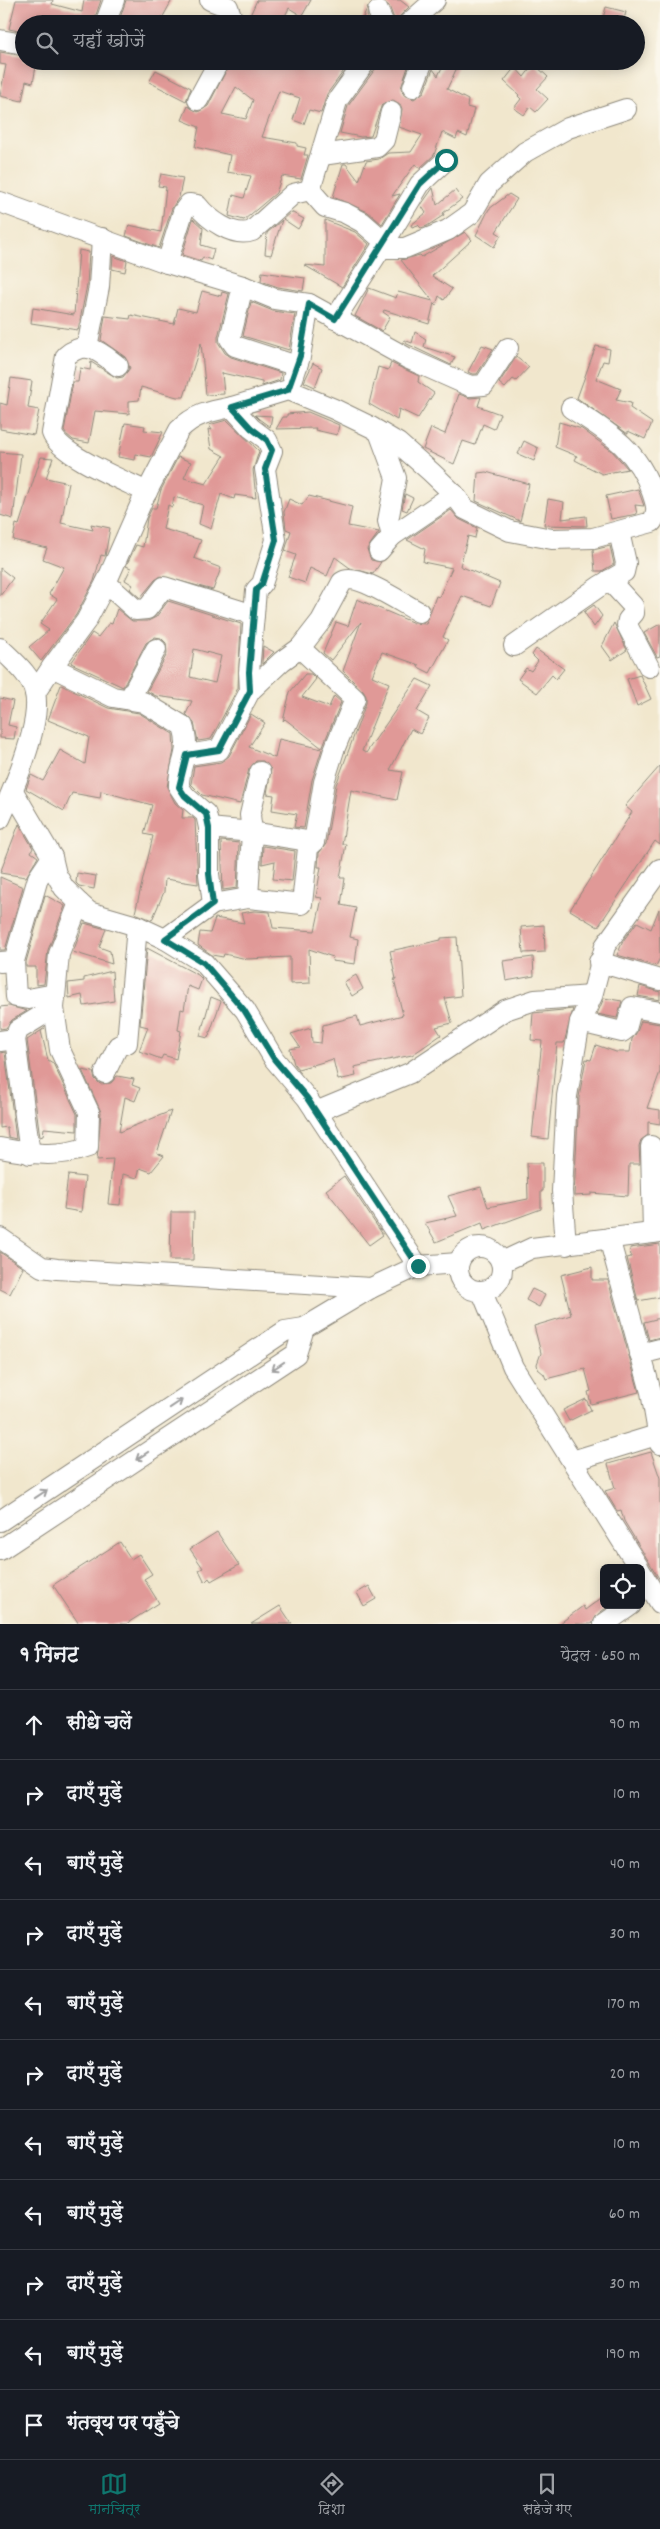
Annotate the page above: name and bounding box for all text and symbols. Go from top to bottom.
search box [15,15,645,70]
icon: search [33,29,61,57]
text: यहाँ खोजें [73,29,145,56]
route start [435,149,458,172]
route end [407,1255,430,1278]
one-way arrow [271,1361,285,1371]
one-way arrow [168,1398,182,1408]
one-way arrow [136,1451,150,1461]
one-way arrow [33,1489,47,1499]
map controls [600,1564,645,1609]
button: locate [600,1564,645,1609]
text: 9 मिनट [20,1642,79,1672]
text: पैदल · 650 m [561,1645,640,1668]
icon: ahead [20,1711,48,1739]
text: सीधे चलें [67,1711,132,1738]
text: 90 m [609,1713,640,1736]
icon: right [20,1781,48,1809]
text: दाएँ मुड़ें [67,1781,122,1808]
text: 10 m [613,1783,640,1806]
icon: left [20,1851,48,1879]
text: बाएँ मुड़ें [67,1851,123,1878]
text: 40 m [610,1853,640,1876]
icon: right [20,1921,48,1949]
text: दाएँ मुड़ें [67,1921,122,1948]
text: 30 m [610,1923,640,1946]
icon: left [20,1991,48,2019]
text: बाएँ मुड़ें [67,1991,123,2018]
text: 170 m [607,1993,640,2016]
icon: right [20,2061,48,2089]
text: दाएँ मुड़ें [67,2061,122,2088]
text: 20 m [610,2063,640,2086]
icon: left [20,2131,48,2159]
text: बाएँ मुड़ें [67,2131,123,2158]
text: 10 m [613,2133,640,2156]
icon: left [20,2201,48,2229]
text: बाएँ मुड़ें [67,2201,123,2228]
text: 60 m [609,2203,640,2226]
icon: right [20,2271,48,2299]
text: दाएँ मुड़ें [67,2271,122,2298]
text: 30 m [610,2273,640,2296]
icon: left [20,2341,48,2369]
text: बाएँ मुड़ें [67,2341,123,2368]
text: 190 m [606,2343,640,2366]
icon: arrive [20,2411,48,2439]
text: गंतव्य पर पहुँचे [67,2411,179,2438]
tab: मानचित्र [89,2470,140,2520]
tab: दिशा [318,2470,346,2520]
tab: सहेजे गए [523,2470,571,2520]

